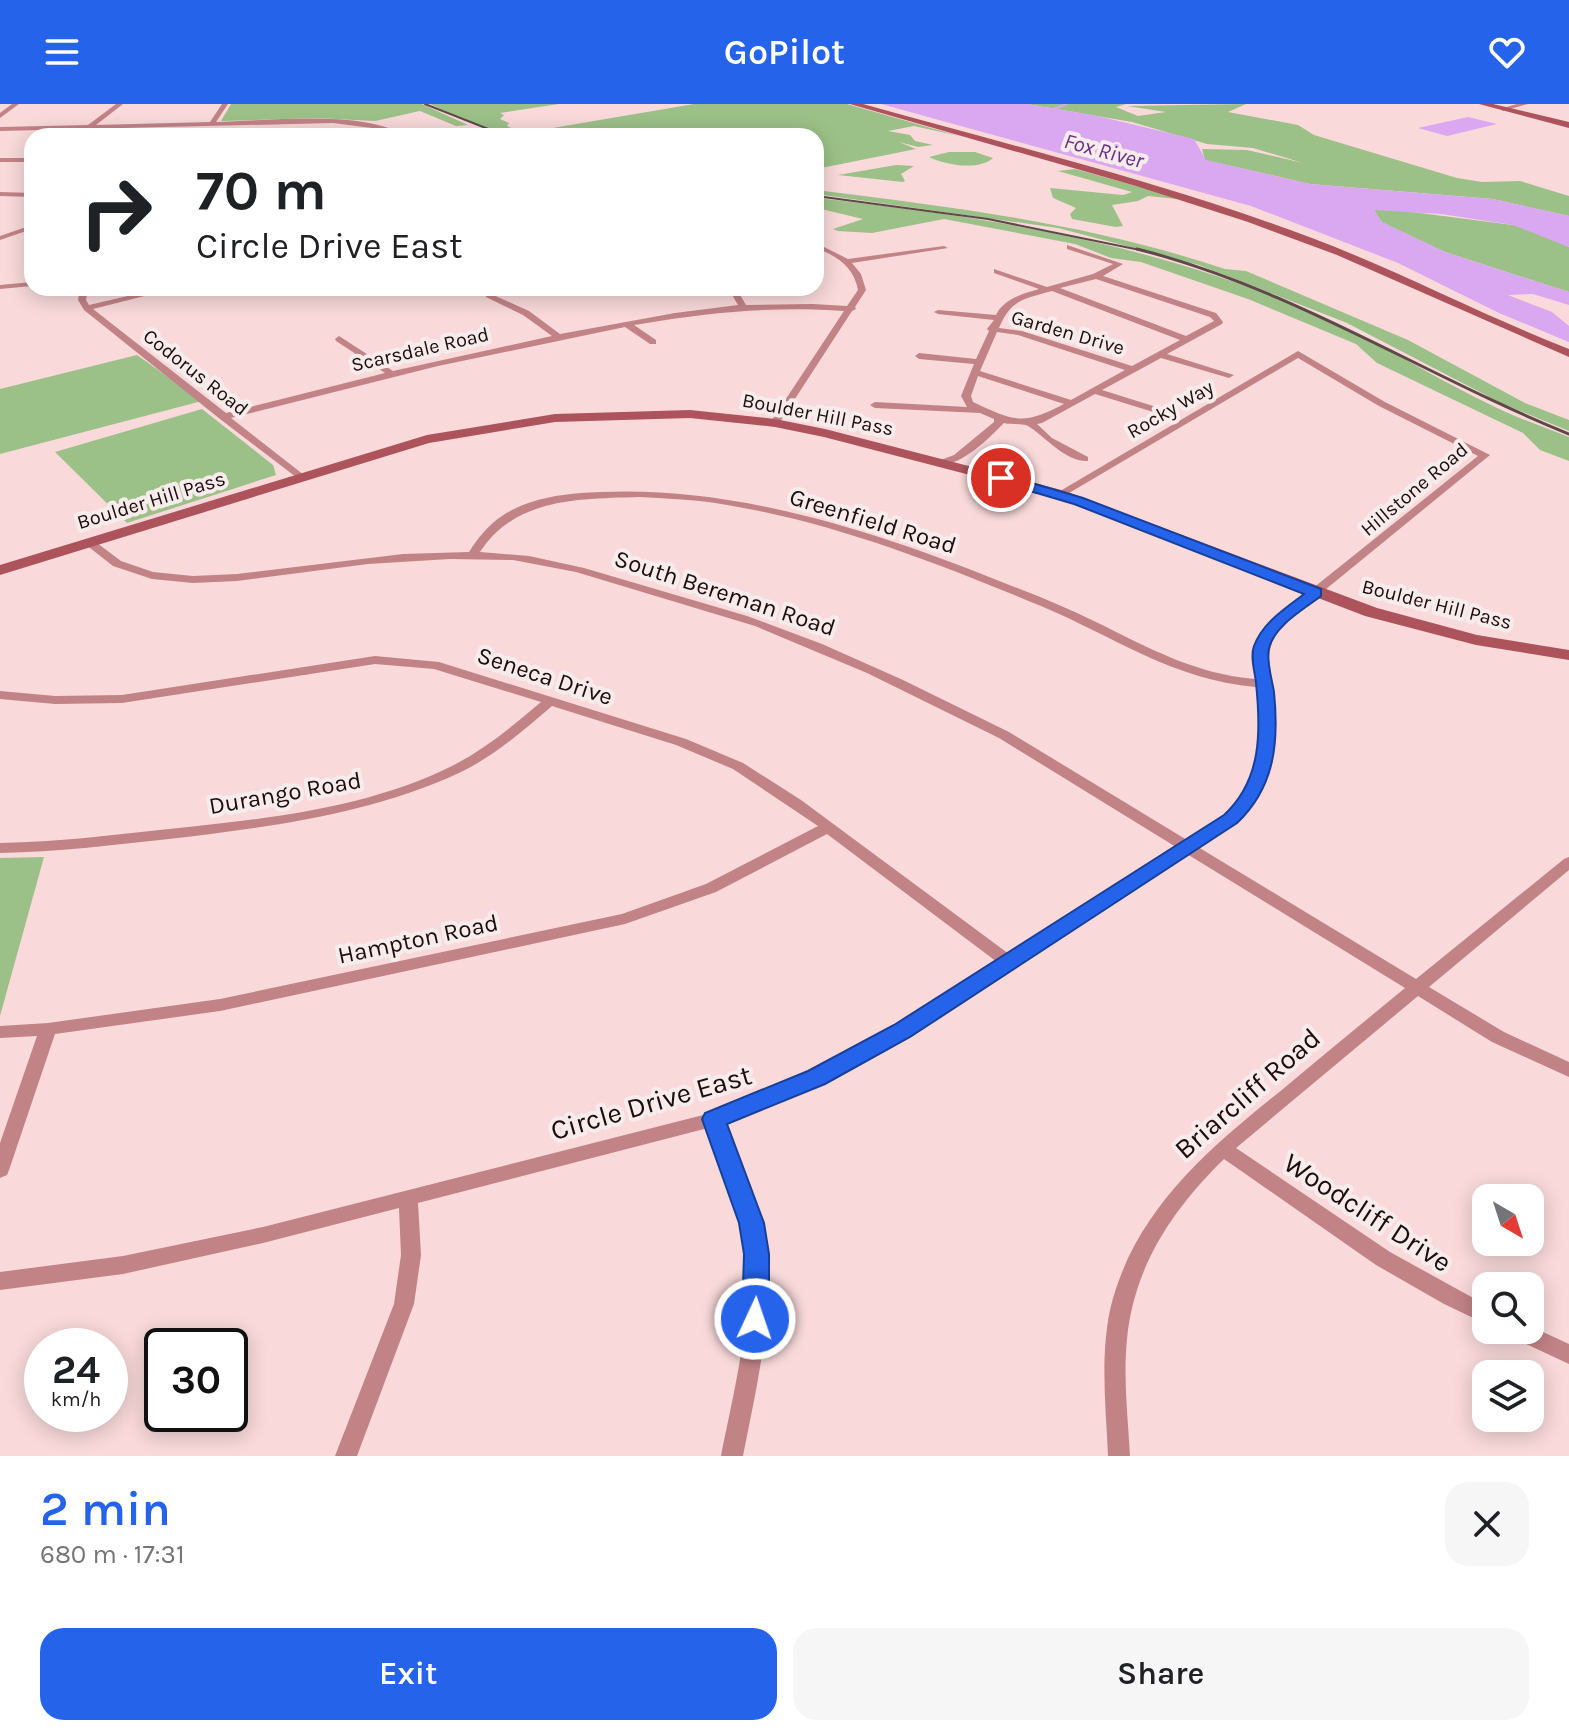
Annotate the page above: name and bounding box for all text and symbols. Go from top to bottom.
icon: menu [40,30,84,74]
icon: heart [1485,30,1529,74]
text: GoPilot [724,31,845,73]
water label: Fox River [1061,128,1148,174]
text: 70 m [196,158,327,223]
icon: right [64,160,168,264]
text: Circle Drive East [196,225,463,267]
street label: Garden Drive [1009,305,1127,360]
street label: Scarsdale Road [349,322,491,377]
street label: Codorus Road [139,324,253,420]
street label: Rocky Way [1123,375,1218,443]
street label: Boulder Hill Pass [740,389,895,440]
street label: Hillstone Road [1356,438,1473,541]
pin [967,444,1035,512]
icon: arrive [979,456,1023,500]
street label: Boulder Hill Pass [74,467,228,534]
street label: Greenfield Road [786,482,960,560]
street label: South Bereman Road [611,544,839,642]
street label: Boulder Hill Pass [1360,575,1514,634]
street label: Seneca Drive [474,641,616,711]
street label: Durango Road [207,766,363,820]
street label: Hampton Road [335,908,501,970]
street label: Briarcliff Road [1168,1021,1327,1166]
street label: Circle Drive East [547,1058,755,1147]
street label: Woodcliff Drive [1278,1146,1458,1279]
north arrow [1472,1184,1544,1256]
map controls [1472,1184,1544,1432]
button: search [1472,1272,1544,1344]
position arrow [713,1277,797,1361]
speed limit sign: 30 [144,1328,248,1432]
text: 24 [52,1346,100,1393]
button: layers [1472,1360,1544,1432]
text: km/h [51,1388,101,1411]
text: 2 min [40,1481,171,1537]
button: close [1445,1482,1529,1566]
text: 680 m · 17:31 [40,1539,185,1570]
button: Exit [40,1628,777,1720]
button: Share [793,1628,1529,1720]

